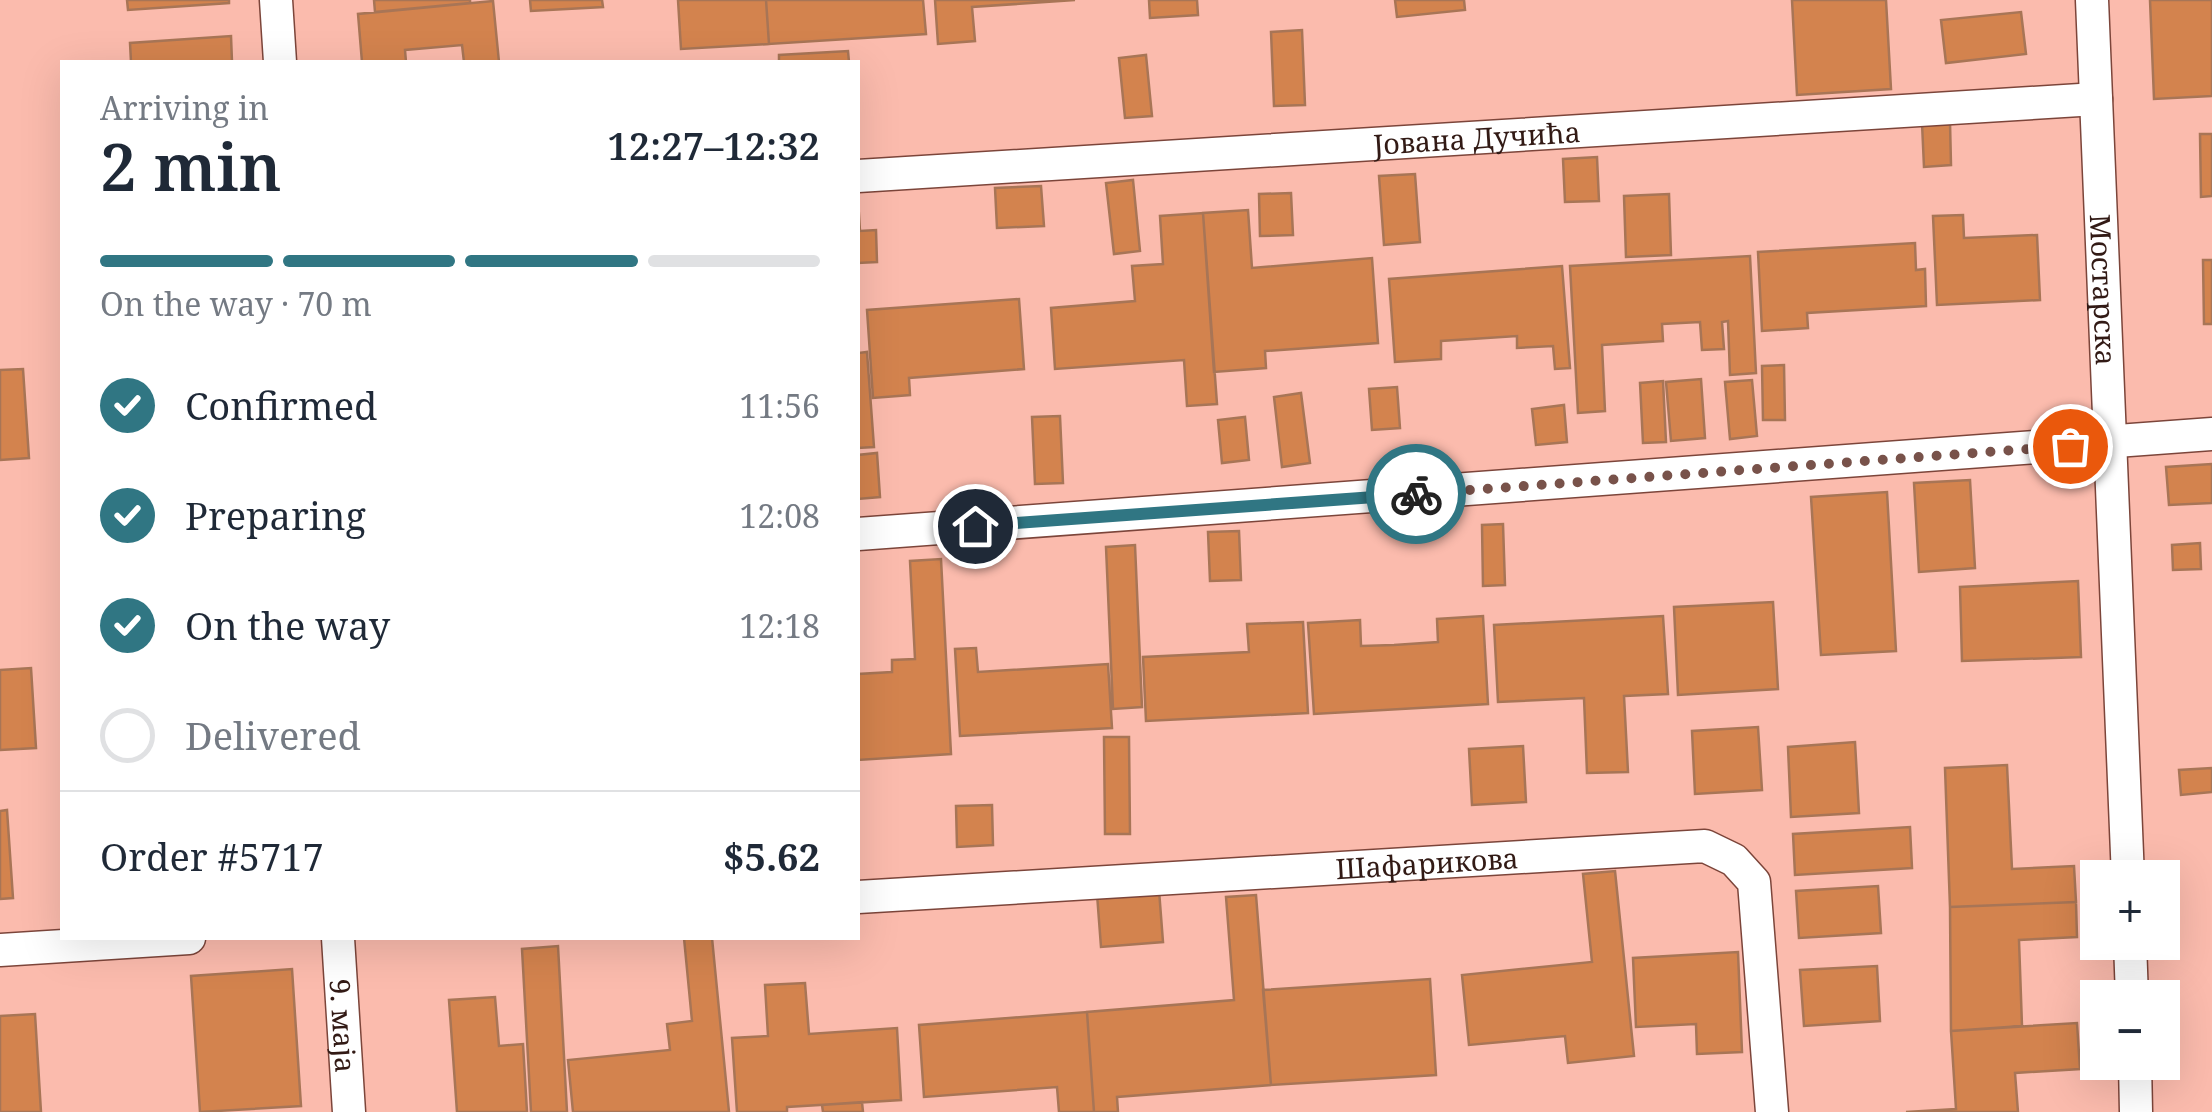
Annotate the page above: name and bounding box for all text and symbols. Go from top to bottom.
text: Arriving in [100,86,269,129]
street label: Јована Дучића [1371,112,1582,163]
text: 12:27–12:32 [607,119,820,171]
text: 2 min [100,122,282,210]
street label: Мостарска [2082,213,2126,366]
text: On the way · 70 m [100,282,372,325]
icon: check [100,378,155,433]
text: Confirmed [185,379,377,431]
text: 11:56 [739,384,820,427]
pin [2028,404,2113,489]
icon: bag [2043,419,2098,474]
courier [1366,444,1466,544]
icon: bike [1389,467,1444,522]
pin [933,484,1018,569]
icon: check [100,488,155,543]
text: Preparing [185,489,366,541]
text: 12:08 [739,494,820,537]
icon: home [948,499,1003,554]
icon: check [100,598,155,653]
text: On the way [185,599,390,651]
text: 12:18 [739,604,820,647]
text: Delivered [185,709,361,761]
text: Order #5717 [100,830,324,882]
text: $5.62 [723,830,820,882]
street label: Шафарикова [1334,838,1520,887]
map controls [2080,860,2180,1080]
button: + [2080,860,2180,960]
street label: 9. маја [322,978,365,1074]
button: − [2080,980,2180,1080]

